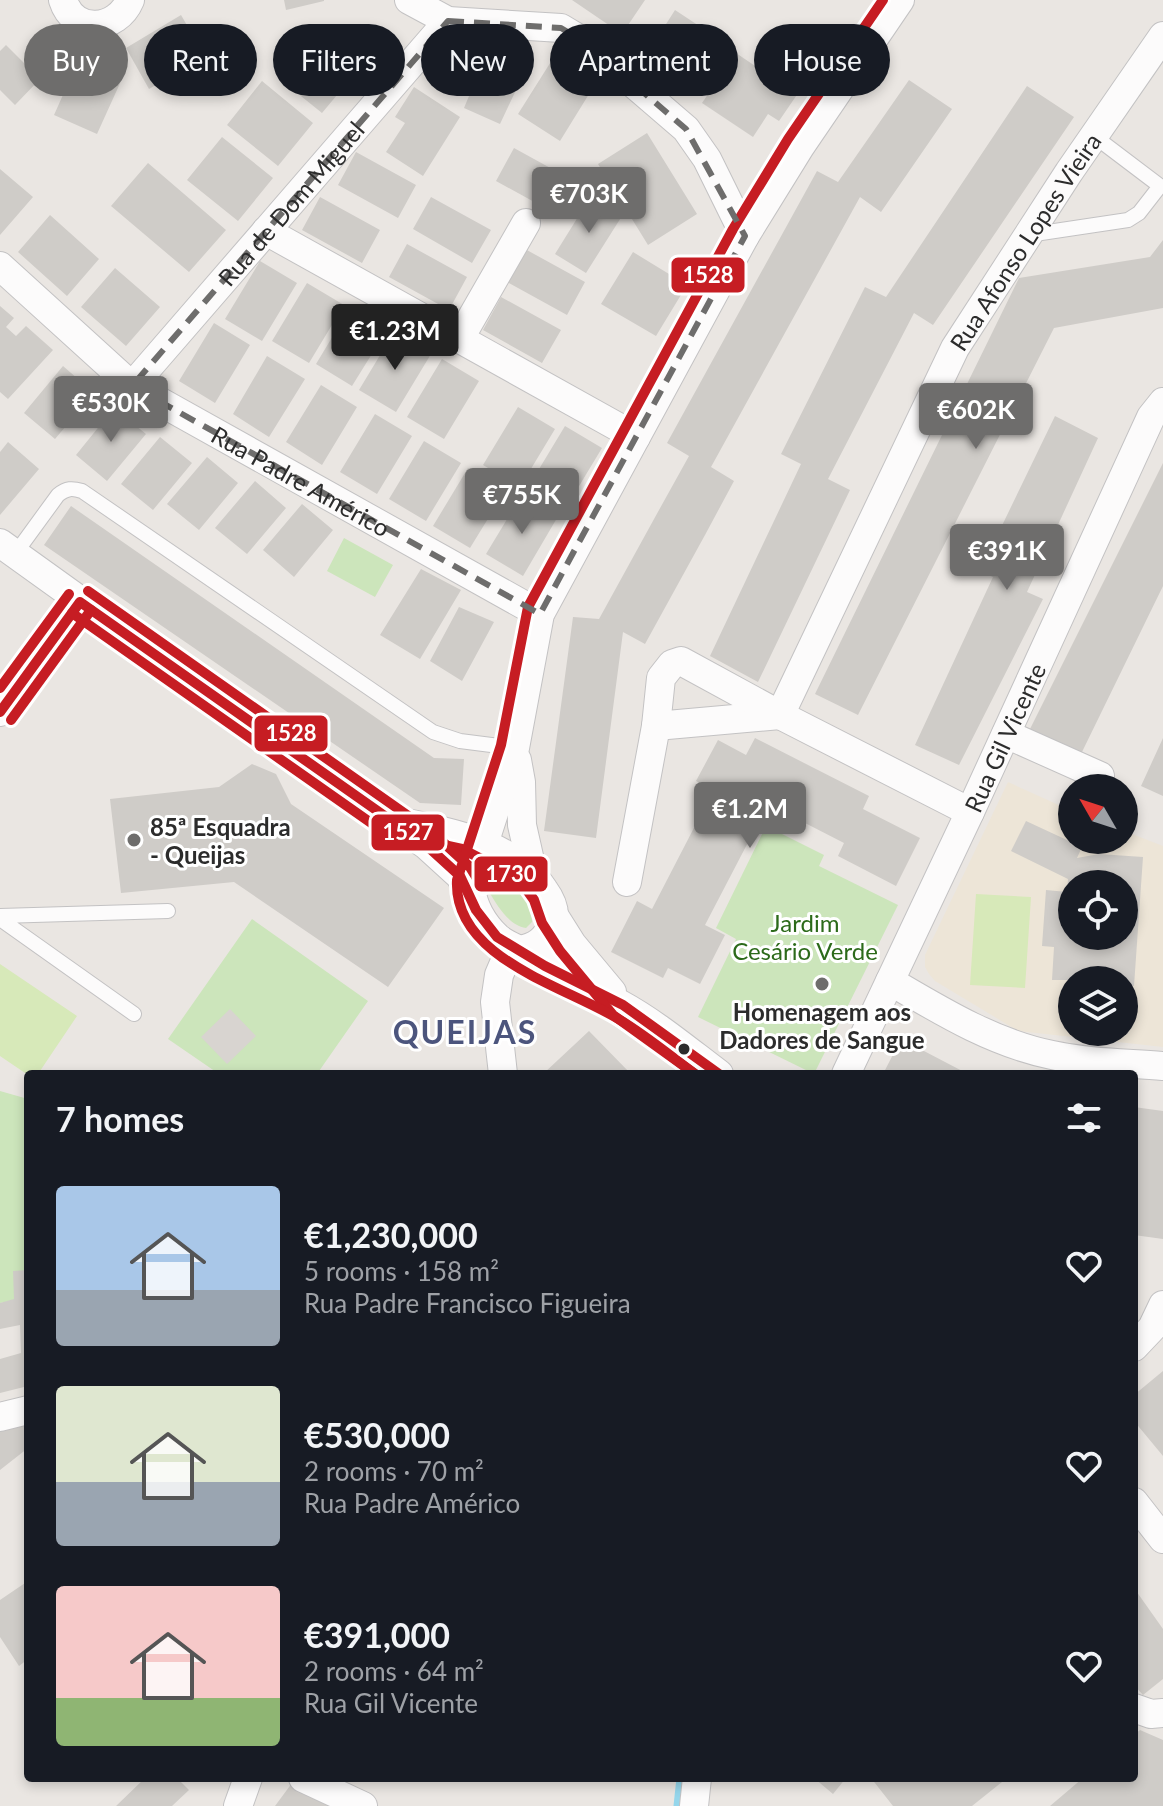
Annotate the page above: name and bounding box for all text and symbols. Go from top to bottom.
chip: Buy [24,24,128,96]
chip: Rent [144,24,257,96]
chip: Filters [273,24,405,96]
chip: New [421,24,534,96]
chip: Apartment [550,24,738,96]
chip: House [754,24,890,96]
street label: Rua de Dom Miguel [211,115,369,291]
street label: Rua Afonso Lopes Vieira [943,127,1106,356]
pin: €703K [533,167,645,235]
text: €703K [550,177,628,209]
line badge: 1528 [670,256,746,294]
text: 1528 [682,261,734,288]
pin: €1.23M [330,304,460,372]
text: €1.23M [349,314,441,346]
pin: €530K [55,376,167,444]
pin: €602K [920,383,1032,451]
text: €530K [72,386,150,418]
text: €602K [937,393,1015,425]
street label: Rua Padre Américo [207,419,395,542]
pin: €755K [466,468,578,536]
text: €755K [483,478,561,510]
pin: €391K [951,524,1063,592]
text: €391K [968,534,1046,566]
street label: Rua Gil Vicente [958,658,1051,816]
line badge: 1528 [253,714,329,753]
text: 1528 [265,719,317,746]
north arrow [1058,774,1138,854]
map controls [1058,774,1138,1046]
pin: €1.2M [694,782,806,850]
text: €1.2M [712,792,788,824]
place label: 85ª Esquadra - Queijas [150,812,291,869]
line badge: 1527 [370,813,446,852]
text: 1527 [382,818,434,845]
marker: 85ª Esquadra - Queijas [125,831,143,849]
line badge: 1730 [473,855,549,893]
text: 1730 [485,860,537,887]
button: locate [1058,870,1138,950]
park label: Jardim Cesário Verde [732,908,878,965]
button: layers [1058,966,1138,1046]
marker: Homenagem aos Dadores de Sangue [813,975,831,993]
place label: Homenagem aos Dadores de Sangue [719,997,925,1054]
district label: QUEIJAS [393,1012,537,1051]
unlabelled marker [676,1041,692,1057]
icon: filters [1062,1096,1106,1140]
text: 7 homes [56,1098,184,1139]
text: €1,230,000 [304,1214,478,1255]
icon: home [120,1218,216,1314]
icon: heart [1062,1244,1106,1288]
text: 5 rooms · 158 m² [304,1255,499,1287]
text: Rua Padre Francisco Figueira [304,1287,631,1319]
text: €530,000 [304,1414,450,1455]
icon: home [120,1418,216,1514]
icon: heart [1062,1444,1106,1488]
text: 2 rooms · 70 m² [304,1455,484,1487]
text: Rua Padre Américo [304,1487,520,1519]
text: €391,000 [304,1614,450,1655]
icon: home [120,1618,216,1714]
icon: heart [1062,1644,1106,1688]
text: 2 rooms · 64 m² [304,1655,484,1687]
text: Rua Gil Vicente [304,1687,478,1719]

